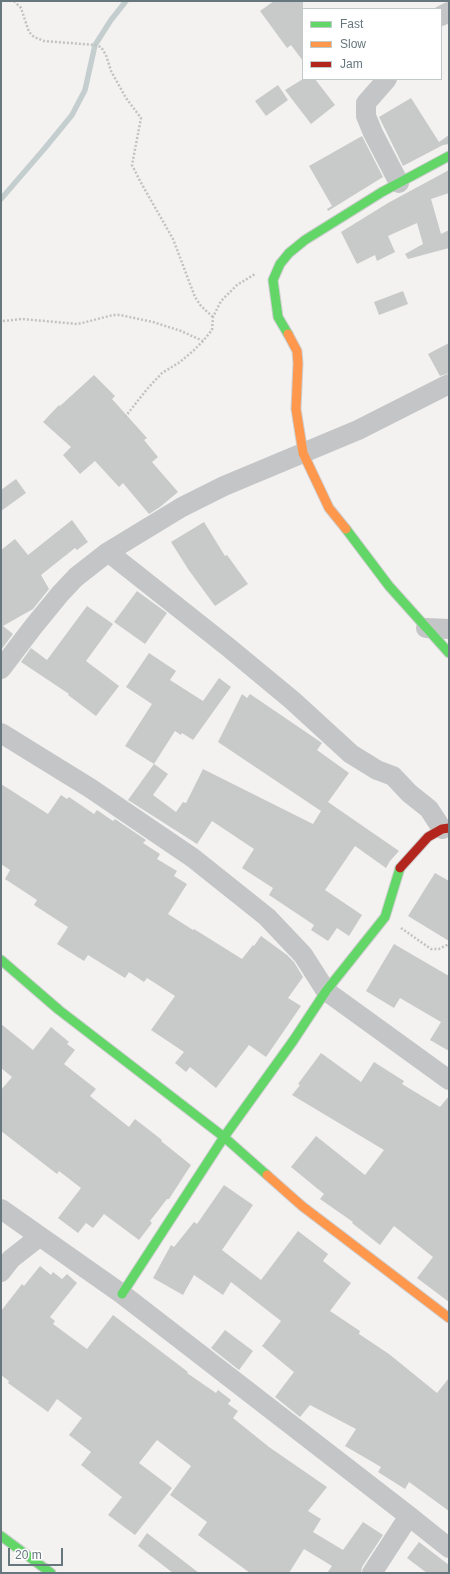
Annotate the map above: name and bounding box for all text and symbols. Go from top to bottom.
legend [302,8,442,80]
text: Fast [340,17,363,31]
text: Slow [340,37,366,51]
text: Jam [340,57,363,71]
scale bar [10,1540,65,1566]
text: 20 m [15,1548,42,1562]

